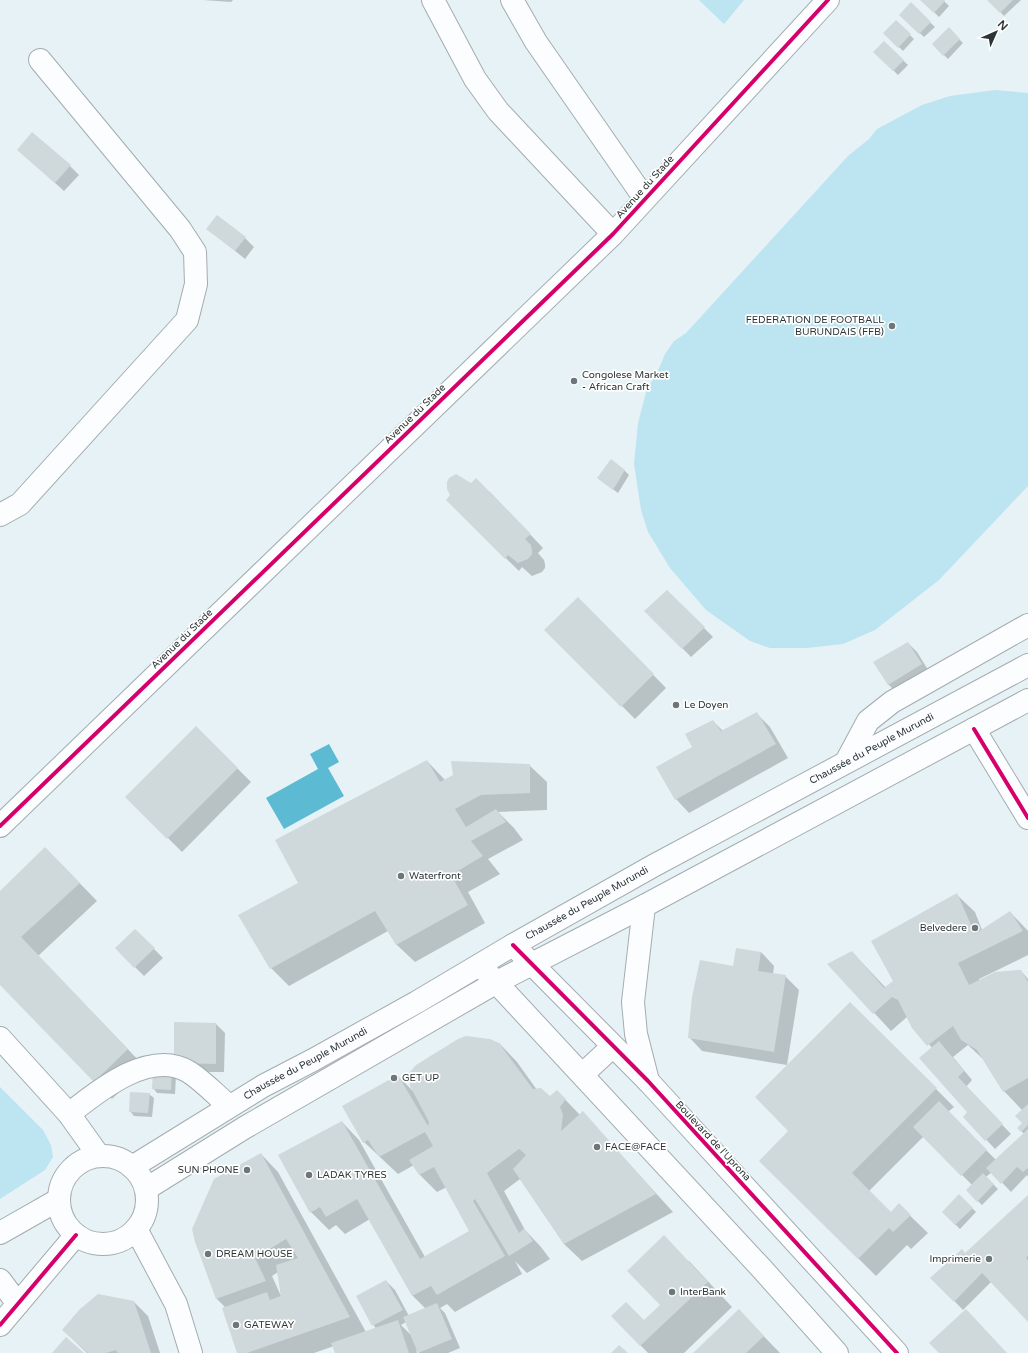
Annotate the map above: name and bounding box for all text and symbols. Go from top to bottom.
north arrow [976,12,1016,52]
text: N [995,18,1010,33]
street label: Avenue du Stade [614,153,677,221]
place label: FEDERATION DE FOOTBALL BURUNDAIS (FFB) [746,314,884,338]
marker: FEDERATION DE FOOTBALL BURUNDAIS (FFB) [887,321,897,331]
place label: Congolese Market - African Craft [582,369,669,393]
marker: Congolese Market - African Craft [569,376,579,386]
street label: Avenue du Stade [382,381,448,446]
street label: Avenue du Stade [149,606,215,671]
place label: Le Doyen [684,699,728,711]
marker: Le Doyen [671,700,681,710]
street label: Chaussée du Peuple Murundi [808,711,936,787]
street label: Chaussée du Peuple Murundi [523,864,651,943]
place label: Waterfront [409,870,461,882]
marker: Waterfront [396,871,406,881]
place label: Belvedere [920,922,967,934]
marker: Belvedere [970,923,980,933]
street label: Chaussée du Peuple Murundi [241,1025,369,1102]
place label: GET UP [402,1072,439,1084]
marker: GET UP [389,1073,399,1083]
street label: Boulevard de l'Uprona [673,1098,753,1184]
place label: FACE@FACE [605,1141,666,1153]
marker: FACE@FACE [592,1142,602,1152]
place label: SUN PHONE [178,1164,239,1176]
marker: SUN PHONE [242,1165,252,1175]
place label: LADAK TYRES [317,1169,387,1181]
marker: LADAK TYRES [304,1170,314,1180]
place label: DREAM HOUSE [216,1248,293,1260]
marker: DREAM HOUSE [203,1249,213,1259]
place label: Imprimerie [930,1253,981,1265]
marker: Imprimerie [984,1254,994,1264]
place label: InterBank [680,1286,727,1298]
marker: InterBank [667,1287,677,1297]
place label: GATEWAY [244,1319,295,1331]
marker: GATEWAY [231,1320,241,1330]

